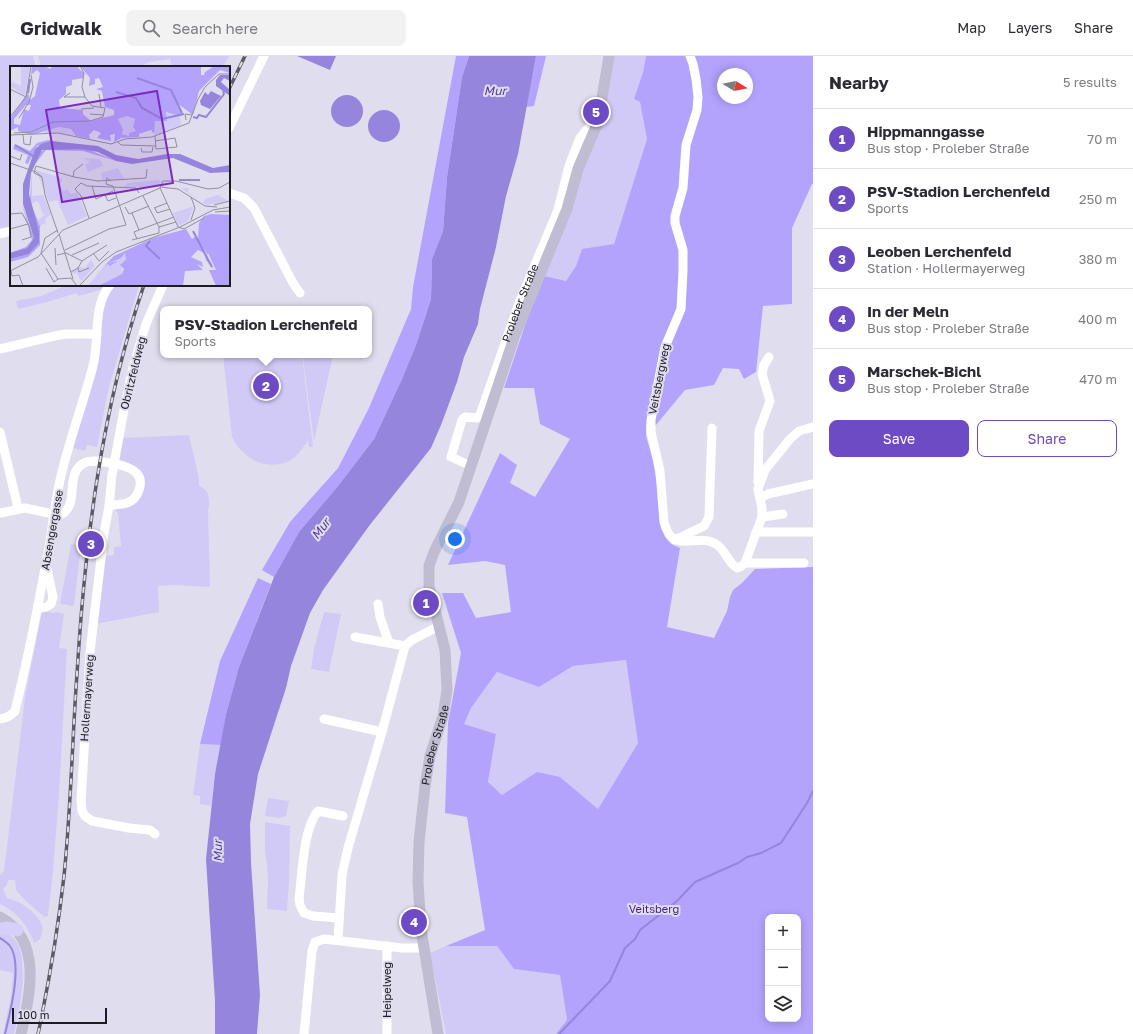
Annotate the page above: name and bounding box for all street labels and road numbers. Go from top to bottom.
street label: Proleber Straße [499,262,541,344]
street label: Obritzfeldweg [117,335,148,411]
street label: Veitsbergweg [645,342,672,416]
street label: Absengergasse [38,489,65,571]
street label: Hollermayerweg [77,654,96,742]
street label: Proleber Straße [418,704,451,786]
street label: Heipelweg [380,962,393,1018]

